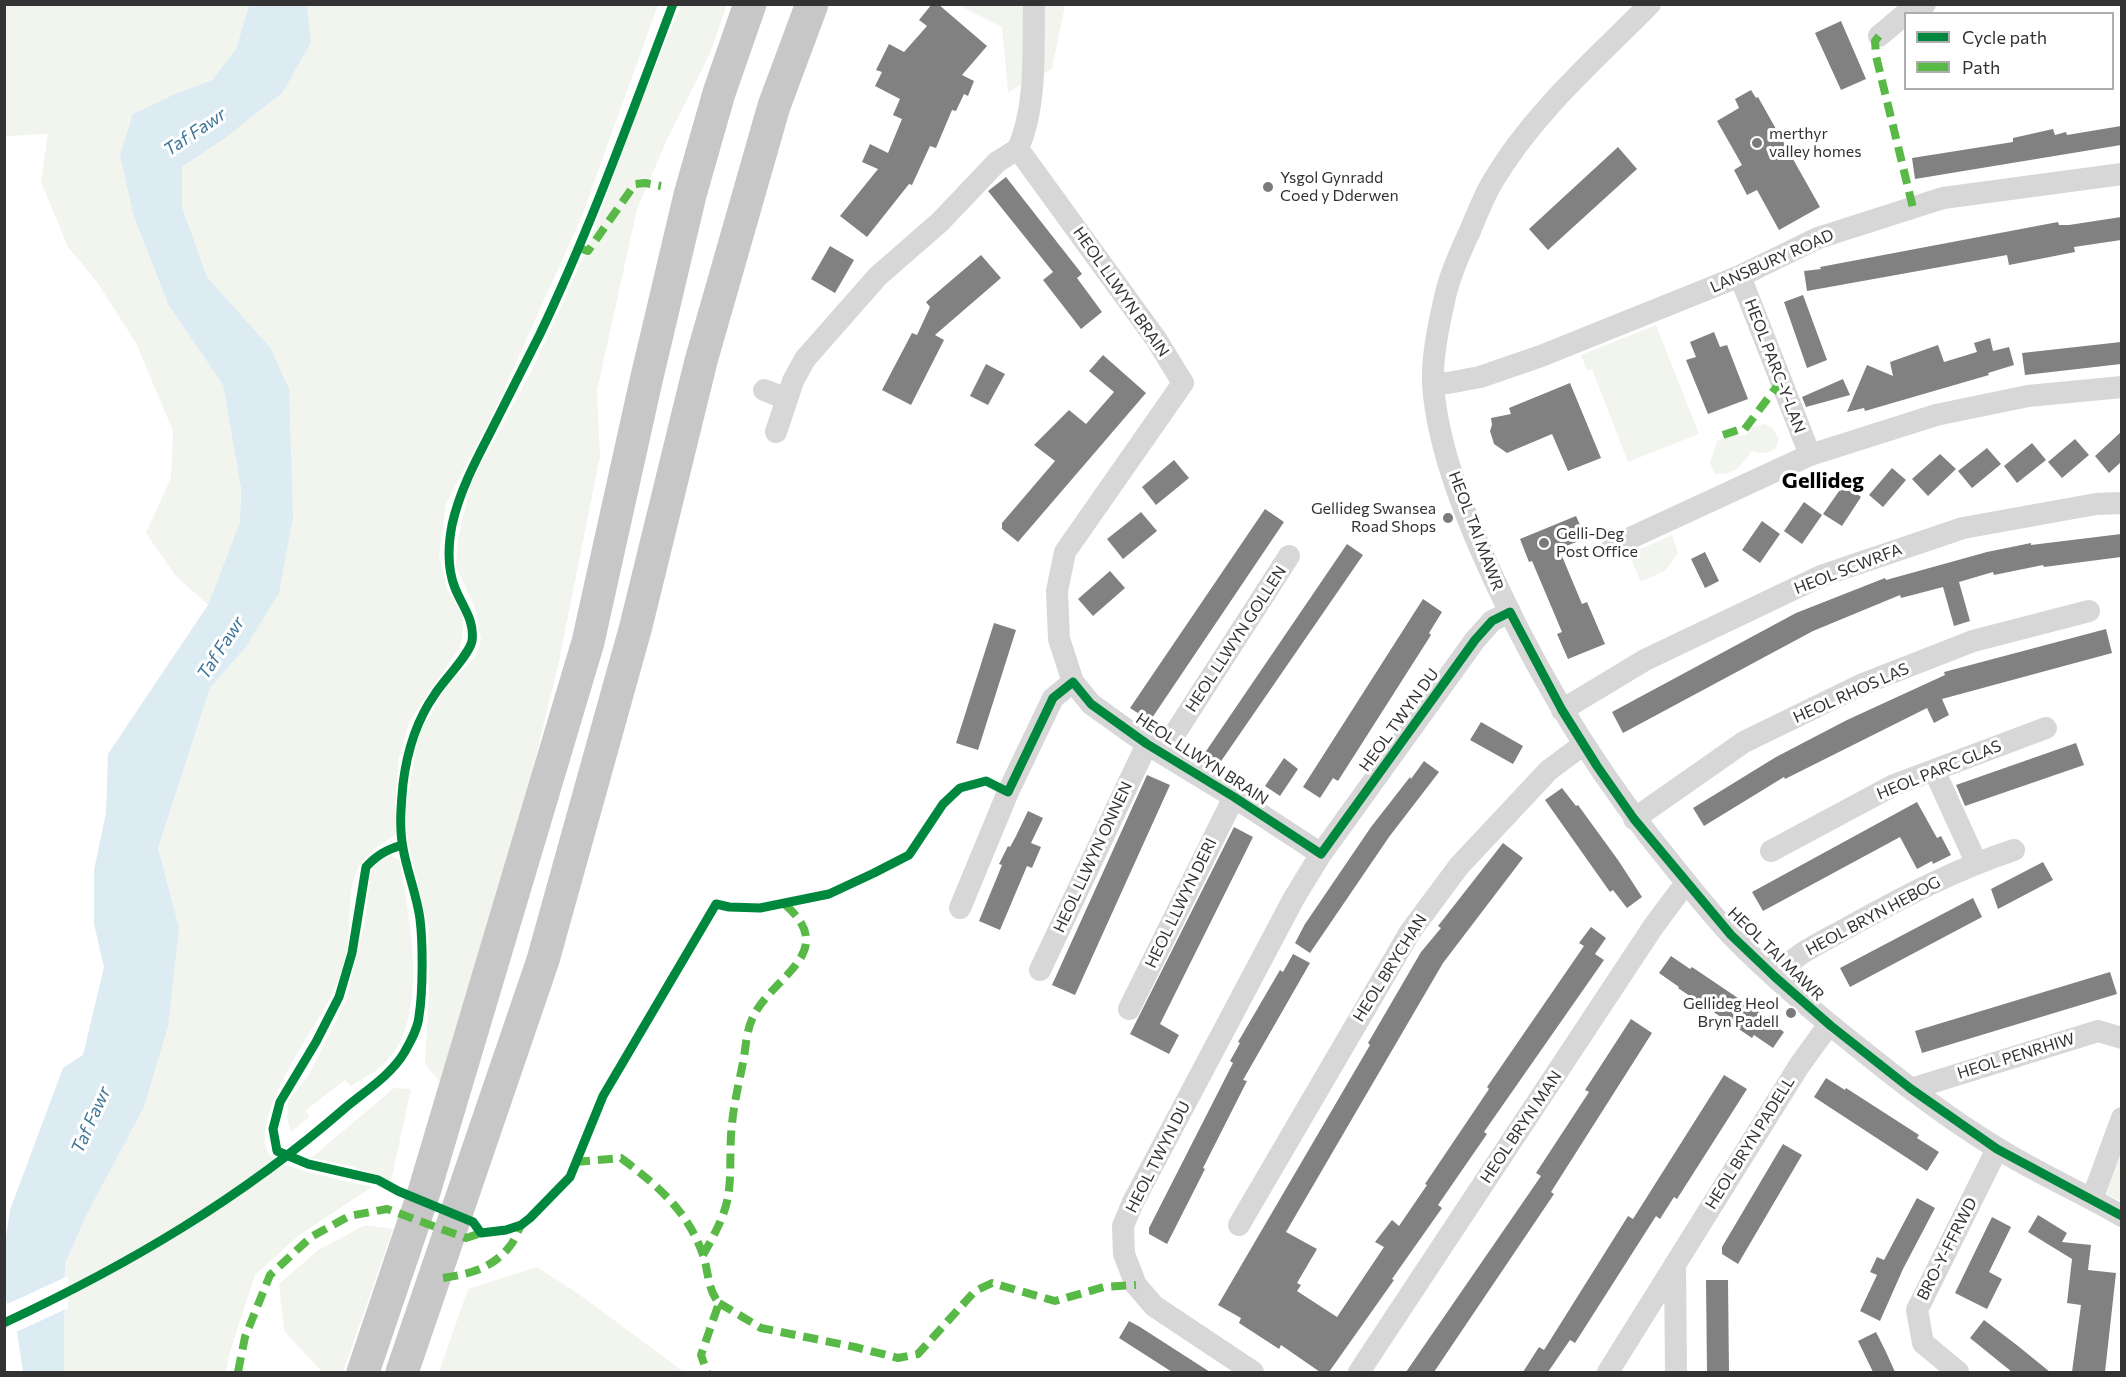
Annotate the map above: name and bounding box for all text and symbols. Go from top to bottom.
legend [1904,12,2114,90]
text: Cycle path [1962,26,2047,48]
text: Path [1962,56,2000,78]
water label: Taf Fawr [160,103,230,161]
place label: merthyr valley homes [1769,124,1862,162]
marker: merthyr valley homes [1750,136,1764,150]
place label: Ysgol Gynradd Coed y Dderwen [1280,168,1399,206]
marker: Ysgol Gynradd Coed y Dderwen [1261,180,1275,194]
street label: HEOL LLWYN BRAIN [1069,223,1173,361]
street label: LANSBURY ROAD [1707,225,1837,297]
street label: HEOL PARC-Y-LAN [1741,296,1809,436]
district label: Gellideg [1782,468,1864,494]
street label: HEOL TAI MAWR [1444,469,1508,593]
place label: Gellideg Swansea Road Shops [1311,499,1436,537]
marker: Gellideg Swansea Road Shops [1441,511,1455,525]
place label: Gelli-Deg Post Office [1556,524,1638,562]
marker: Gelli-Deg Post Office [1537,536,1551,550]
street label: HEOL SCWRFA [1791,540,1905,598]
street label: HEOL LLWYN GOLLEN [1182,562,1290,716]
water label: Taf Fawr [193,613,249,683]
street label: HEOL RHOS LAS [1790,659,1912,727]
street label: HEOL TWYN DU [1355,665,1443,775]
street label: HEOL LLWYN BRAIN [1132,709,1272,809]
street label: HEOL PARC GLAS [1874,736,2004,804]
street label: HEOL LLWYN ONNEN [1050,778,1136,936]
street label: HEOL LLWYN DERI [1141,835,1221,971]
street label: HEOL BRYN HEBOG [1802,872,1944,960]
street label: HEOL TAI MAWR [1724,903,1828,1005]
street label: HEOL BRYCHAN [1349,911,1431,1025]
place label: Gellideg Heol Bryn Padell [1683,994,1779,1032]
marker: Gellideg Heol Bryn Padell [1784,1006,1798,1020]
street label: HEOL PENRHIW [1955,1029,2077,1083]
street label: HEOL BRYN MAN [1476,1067,1566,1187]
street label: HEOL BRYN PADELL [1701,1073,1799,1213]
water label: Taf Fawr [67,1083,115,1157]
street label: HEOL TWYN DU [1122,1098,1194,1216]
street label: BRO-Y-FFRWD [1913,1194,1981,1304]

